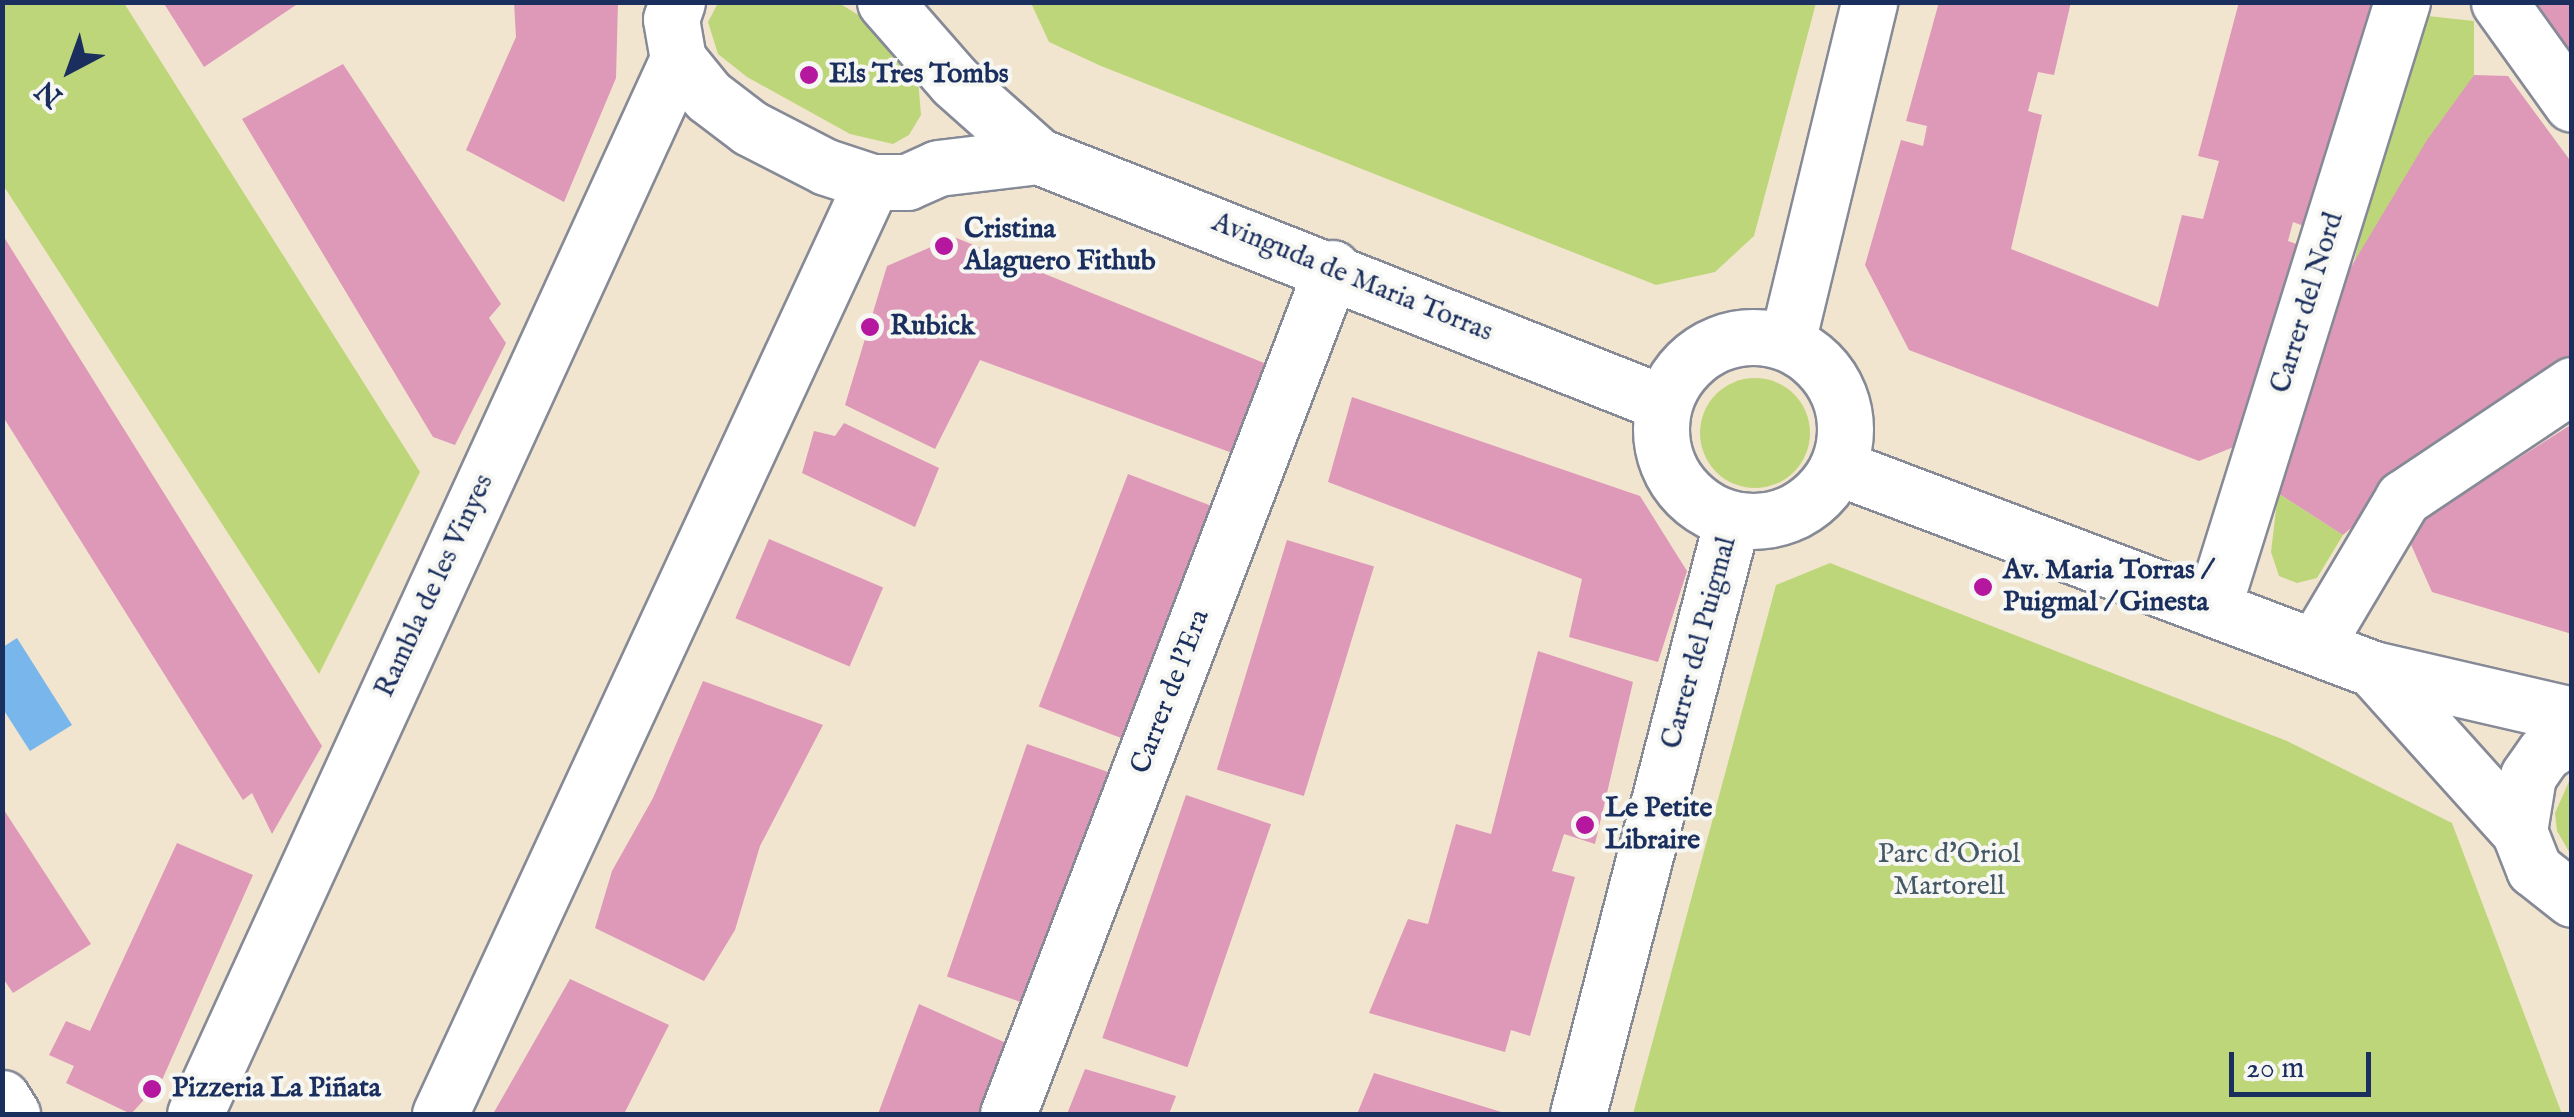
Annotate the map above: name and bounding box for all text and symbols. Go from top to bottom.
north arrow [20,20,120,120]
place label: Els Tres Tombs [829,58,1009,92]
marker: Els Tres Tombs [798,64,820,86]
text: N [29,72,71,114]
street label: Avinguda de Maria Torras [1207,206,1497,350]
street label: Carrer del Nord [2265,209,2351,397]
place label: Cristina Alaguero Fithub [964,213,1156,279]
marker: Cristina Alaguero Fithub [933,235,955,257]
place label: Rubick [890,310,975,344]
marker: Rubick [859,316,881,338]
street label: Rambla de les Vinyes [369,469,501,703]
street label: Carrer del Puigmal [1656,533,1744,753]
place label: Av. Maria Torras / Puigmal / Ginesta [2003,554,2211,620]
marker: Av. Maria Torras / Puigmal / Ginesta [1972,576,1994,598]
street label: Carrer de l'Era [1124,605,1218,779]
place label: Le Petite Libraire [1605,792,1712,858]
marker: Le Petite Libraire [1574,814,1596,836]
park label: Parc d'Oriol Martorell [1878,838,2020,904]
scale bar [2234,1032,2376,1094]
text: 20 m [2246,1050,2305,1088]
place label: Pizzeria La Piñata [172,1072,381,1106]
marker: Pizzeria La Piñata [141,1078,163,1100]

